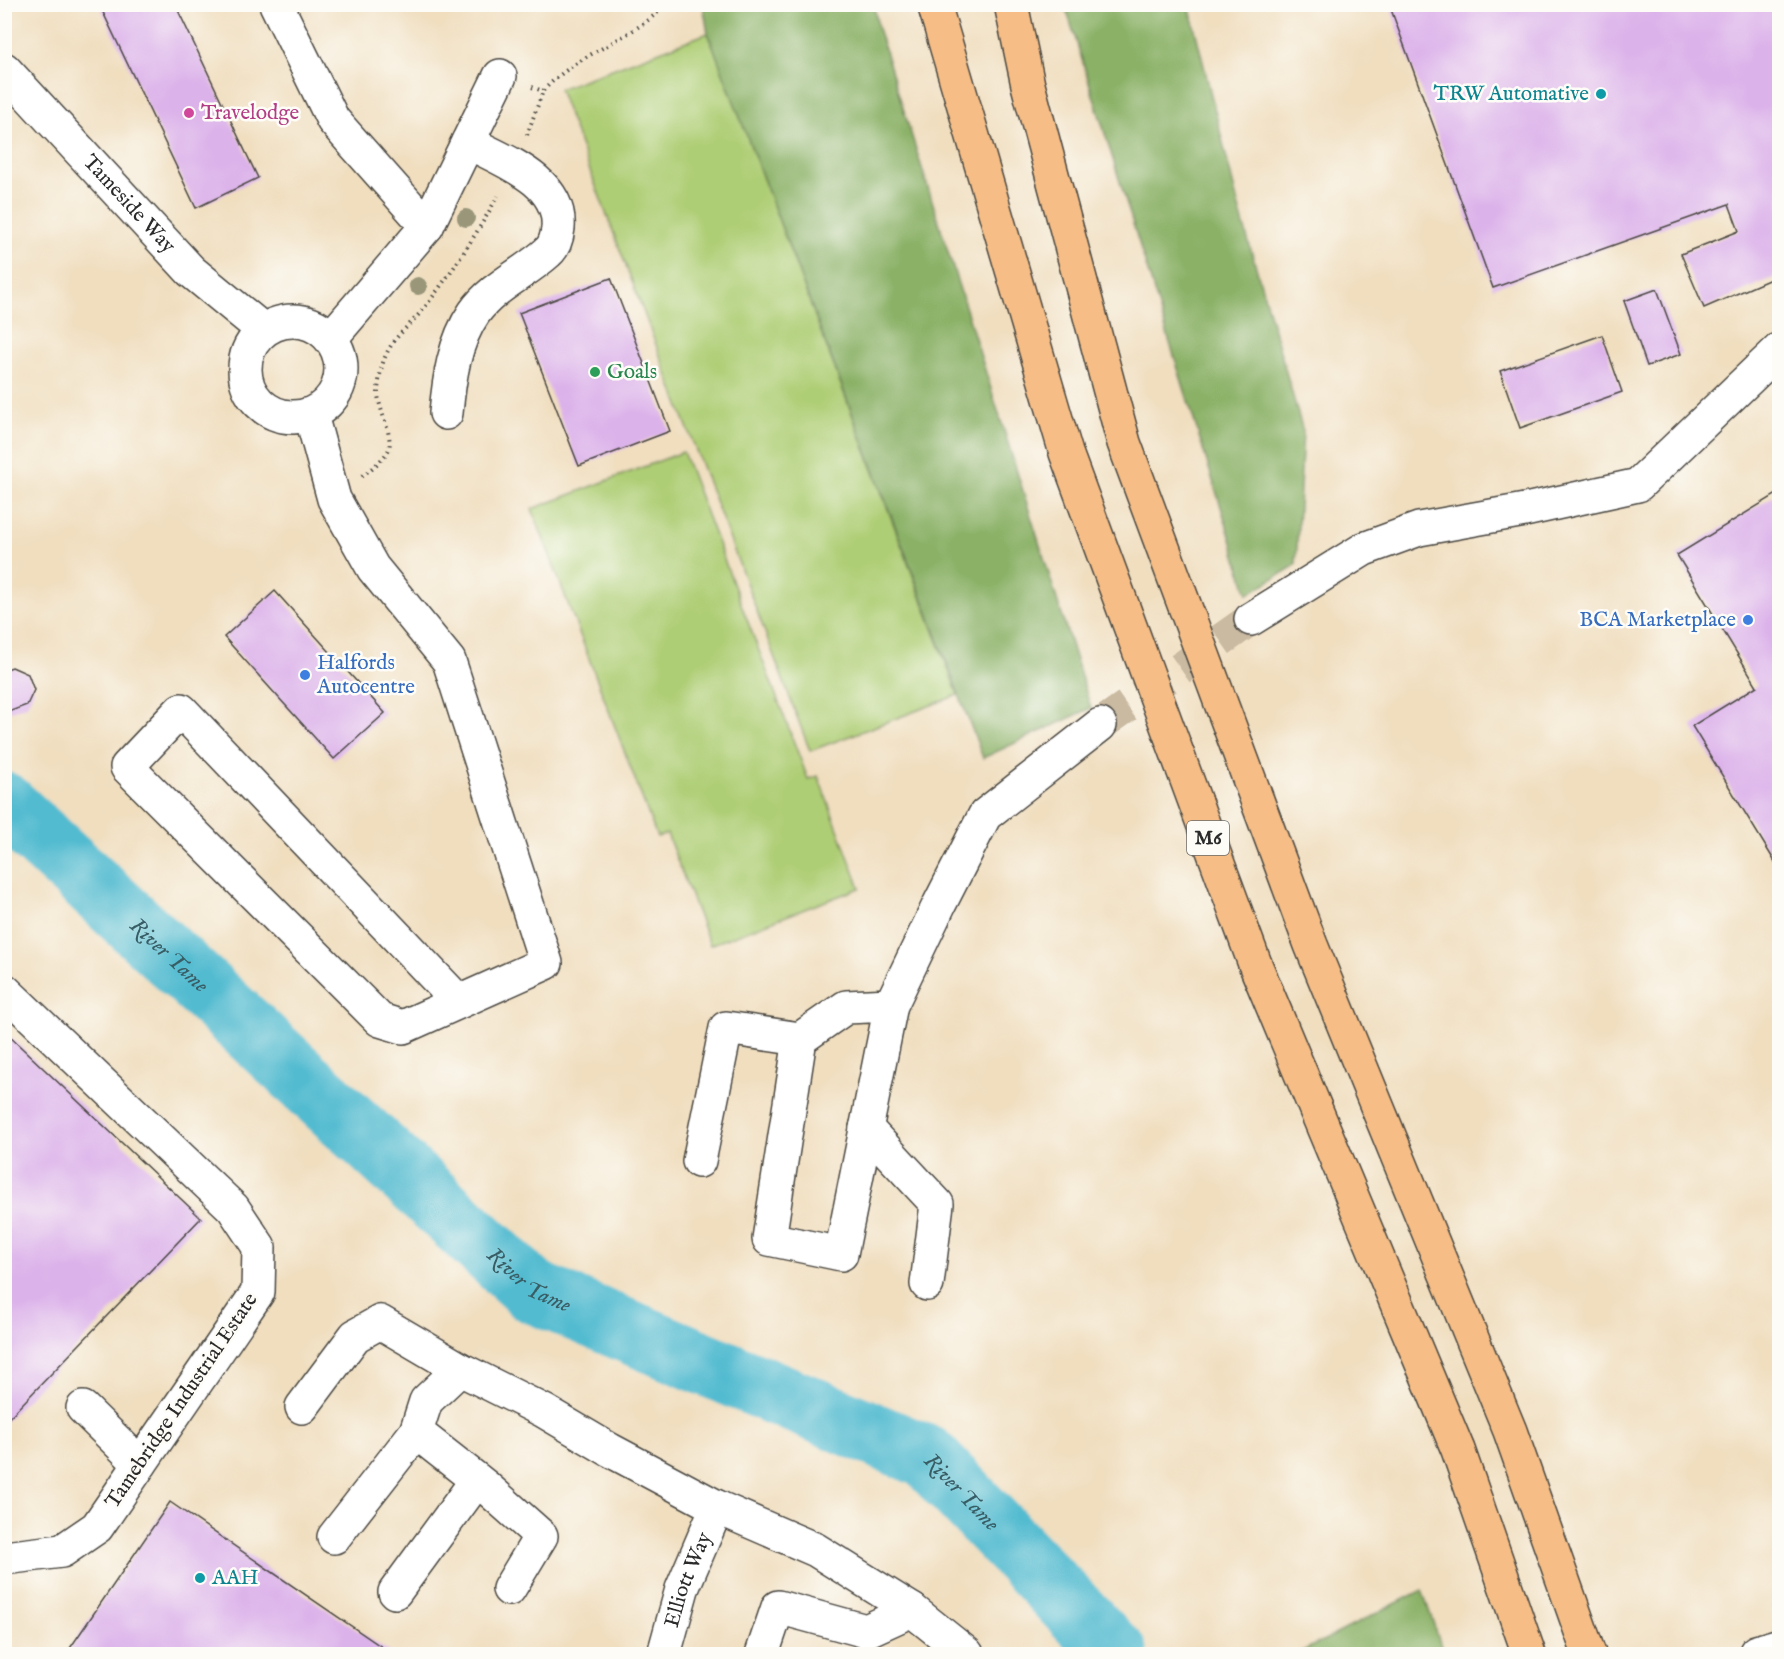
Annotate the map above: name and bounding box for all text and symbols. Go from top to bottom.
place label: TRW Automative [1434,81,1589,108]
marker: TRW Automative [1594,87,1608,101]
place label: Travelodge [201,100,300,127]
marker: Travelodge [182,106,196,120]
street label: Tameside Way [77,149,182,260]
place label: Goals [607,359,657,386]
marker: Goals [588,365,602,379]
place label: BCA Marketplace [1579,607,1736,634]
marker: BCA Marketplace [1741,613,1755,627]
place label: Halfords Autocentre [316,650,415,701]
marker: Halfords Autocentre [298,668,312,682]
road number: M6 [1187,821,1229,855]
water label: River Tame [123,912,215,1000]
water label: River Tame [480,1242,575,1320]
street label: Tamebridge Industrial Estate [100,1288,265,1514]
water label: River Tame [917,1448,1006,1538]
street label: Elliott Way [658,1527,718,1631]
place label: AAH [211,1565,258,1592]
marker: AAH [193,1571,207,1585]

